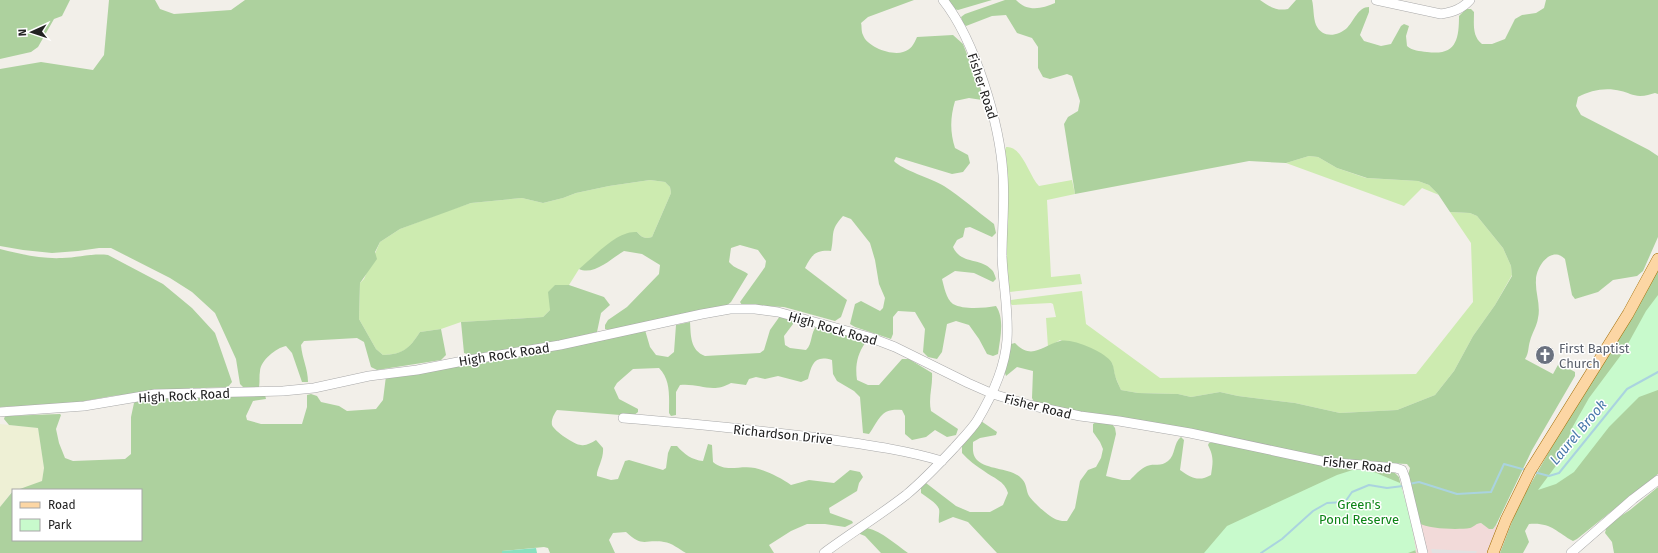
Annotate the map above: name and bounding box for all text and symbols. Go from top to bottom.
north arrow [12,12,52,52]
text: N [16,29,29,36]
street label: Fisher Road [965,51,1000,121]
street label: High Rock Road [787,309,879,348]
street label: High Rock Road [458,340,551,369]
place label: First Baptist Church [1559,341,1630,371]
church icon: First Baptist Church [1534,344,1556,366]
street label: High Rock Road [138,386,230,405]
street label: Fisher Road [1003,391,1073,422]
water label: Laurel Brook [1546,396,1611,468]
street label: Richardson Drive [732,422,833,447]
street label: Fisher Road [1322,453,1392,476]
legend [12,489,142,541]
park label: Green's Pond Reserve [1319,497,1399,527]
text: Road [48,498,76,512]
text: Park [48,518,72,532]

